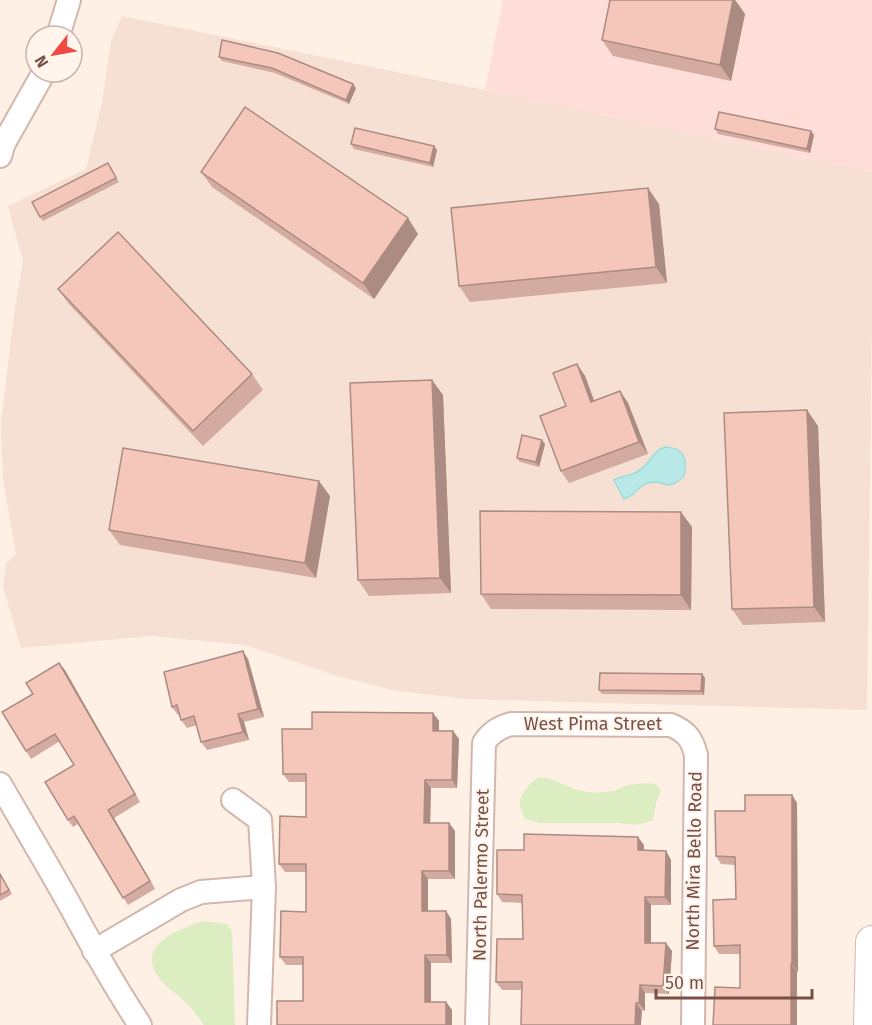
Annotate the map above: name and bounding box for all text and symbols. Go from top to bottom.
north arrow [24,24,84,84]
text: N [31,52,52,71]
street label: West Pima Street [524,713,663,735]
street label: North Mira Bello Road [681,771,707,951]
street label: North Palermo Street [468,788,494,961]
scale bar [656,962,812,1000]
text: 50 m [665,972,704,994]

